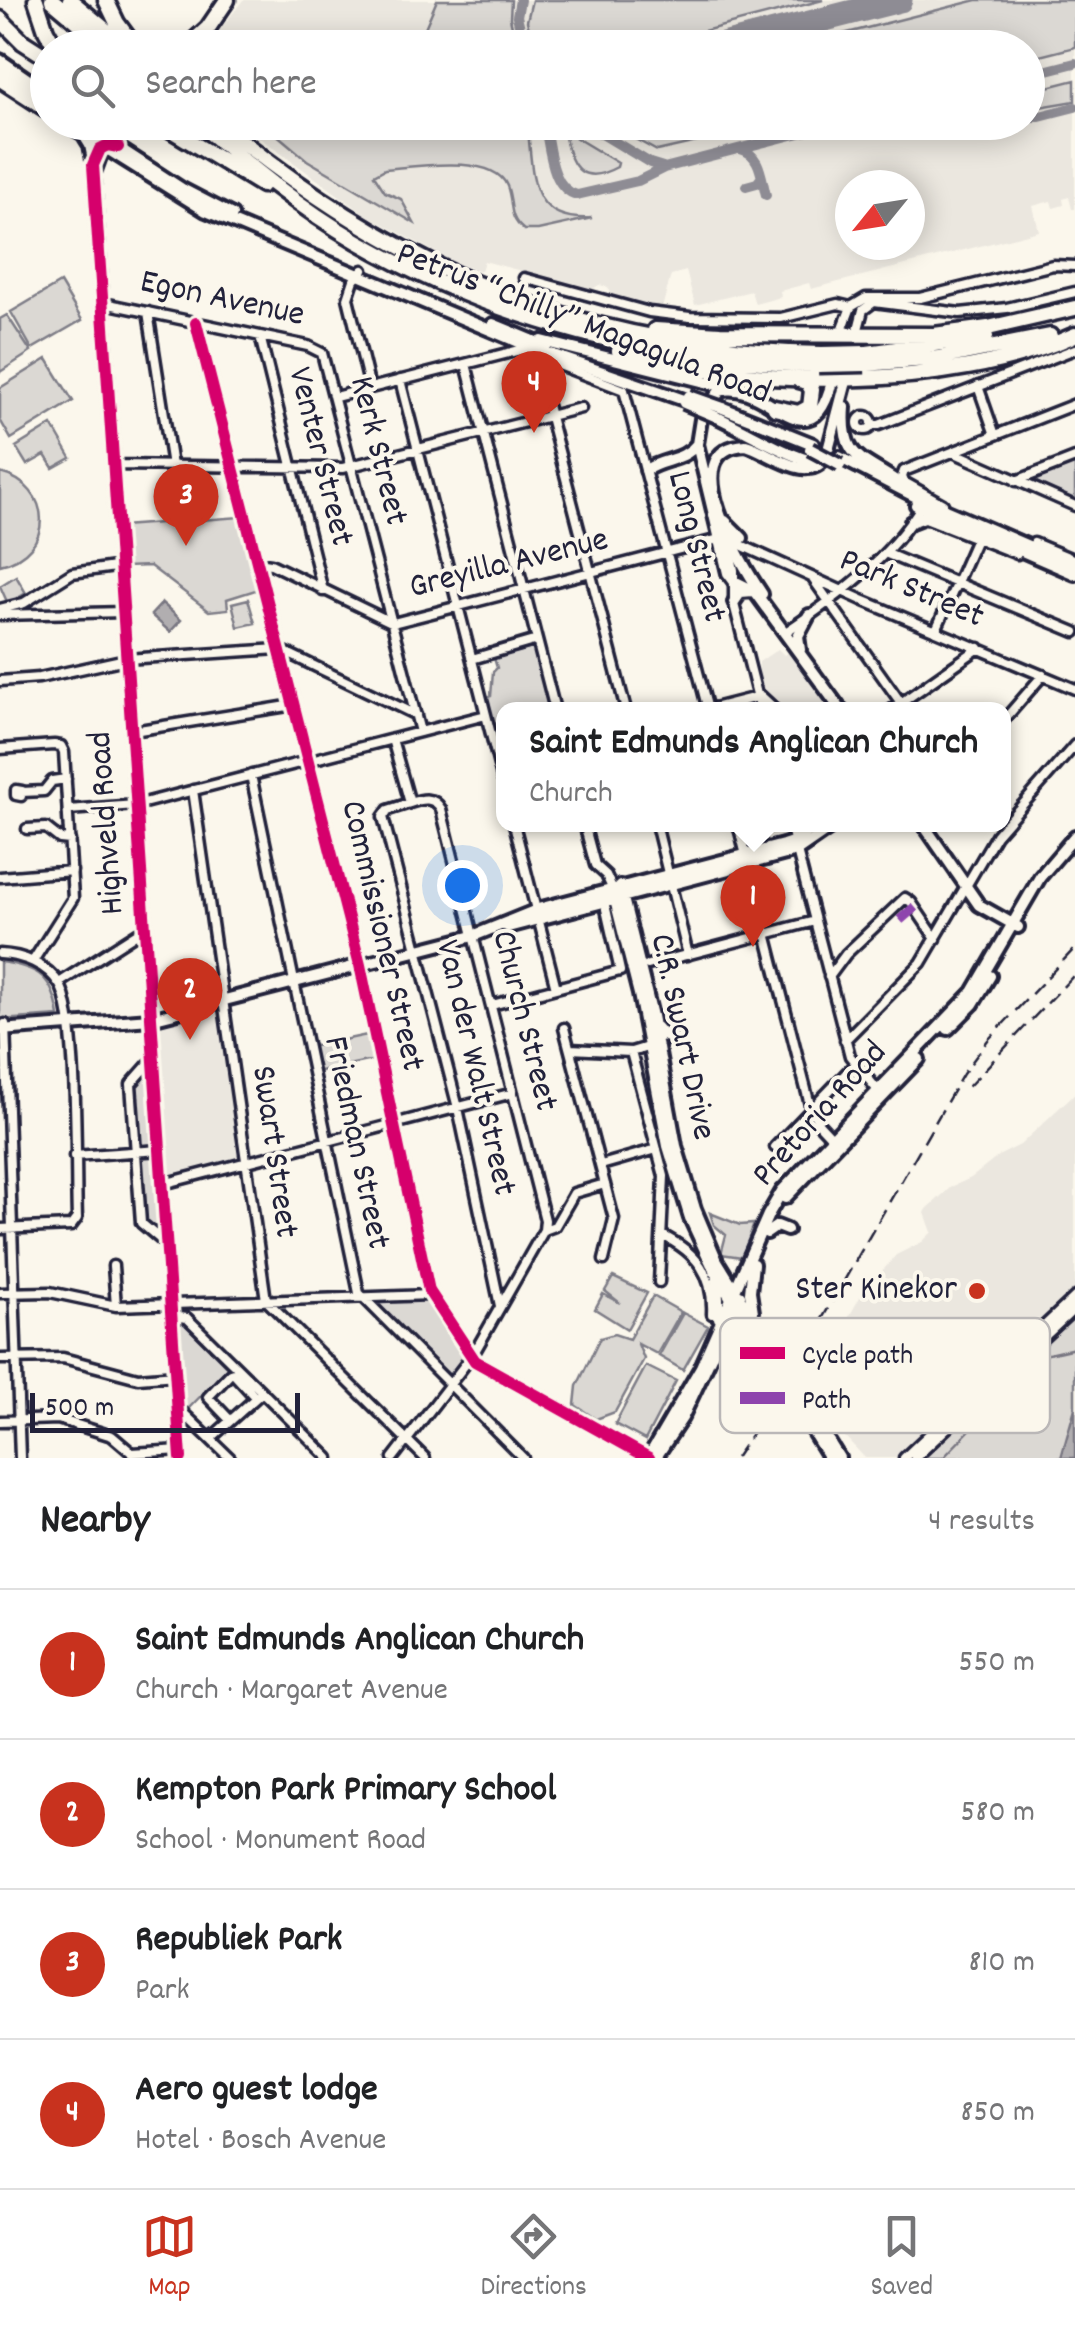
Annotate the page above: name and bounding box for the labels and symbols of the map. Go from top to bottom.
north arrow [835,170,925,260]
street label: Petrus “Chilly” Magagula Road [389,230,777,420]
street label: Egon Avenue [135,258,309,342]
pin: 4 [502,350,566,433]
street label: Venter Street [273,362,365,552]
street label: Kerk Street [334,371,420,531]
pin: 3 [154,464,218,546]
street label: Long Street [652,466,738,628]
street label: Greyilla Avenue [404,516,614,614]
street label: Park Street [831,537,991,643]
street label: Highveld Road [77,730,139,916]
street label: Commissioner Street [326,796,436,1076]
your location [437,860,488,911]
pin: 1 [720,864,786,947]
street label: Church Street [476,925,570,1117]
street label: C.R. Swart Drive [635,929,727,1145]
street label: Van der Walt Street [420,935,528,1201]
pin: 2 [158,958,222,1040]
street label: Pretoria Road [742,1031,900,1199]
street label: Friedman Street [308,1032,402,1254]
street label: Swart Street [236,1063,310,1241]
place label: Ster Kinekor [795,1266,957,1316]
marker: Ster Kinekor [966,1280,988,1302]
legend [720,1318,1050,1433]
text: Cycle path [802,1338,913,1378]
text: Path [802,1383,851,1423]
scale bar [30,1388,300,1432]

